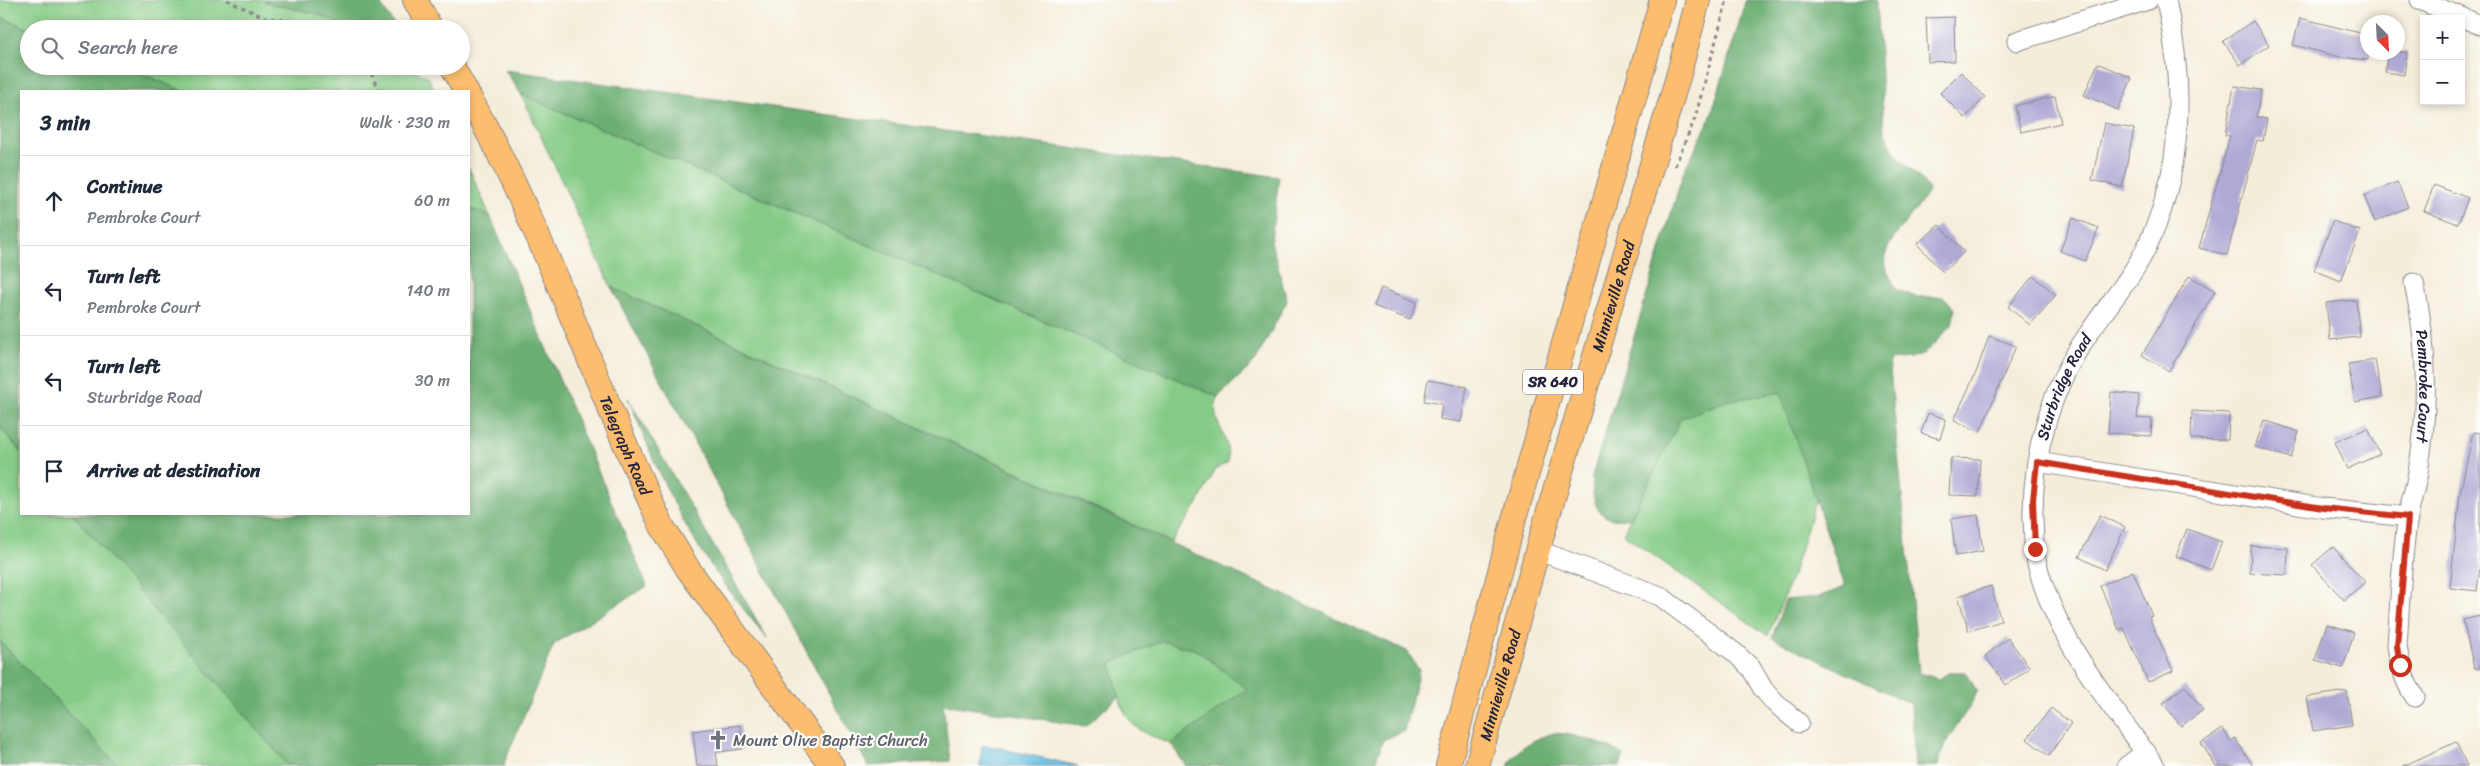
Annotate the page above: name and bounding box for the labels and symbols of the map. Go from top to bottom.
north arrow [2360,15,2405,60]
street label: Minnieville Road [1583,236,1644,355]
street label: Sturbridge Road [2028,326,2101,443]
street label: Pembroke Court [2407,328,2439,445]
road number: SR 640 [1523,370,1583,394]
street label: Telegraph Road [591,391,660,502]
route end [2024,538,2047,561]
street label: Minnieville Road [1471,625,1530,744]
route start [2389,654,2412,677]
place label: Mount Olive Baptist Church [733,726,928,755]
church icon: Mount Olive Baptist Church [707,729,729,751]

